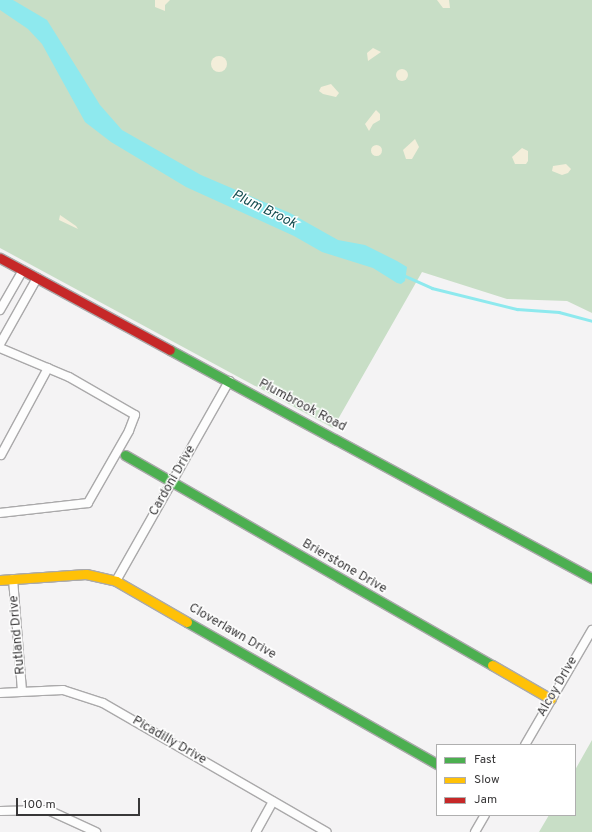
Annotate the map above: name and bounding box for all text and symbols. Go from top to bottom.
water label: Plum Brook [229,187,299,233]
street label: Plumbrook Road [256,376,348,436]
street label: Cardoni Drive [146,443,200,519]
street label: Brierstone Drive [299,536,389,598]
street label: Rutland Drive [7,595,29,675]
street label: Cloverlawn Drive [186,601,278,663]
street label: Alcoy Drive [535,654,581,720]
street label: Picadilly Drive [129,713,209,769]
legend [436,744,576,816]
text: Fast [474,752,496,768]
text: Slow [474,772,500,788]
scale bar [18,790,142,816]
text: Jam [474,792,497,808]
text: 100 m [23,797,56,813]

